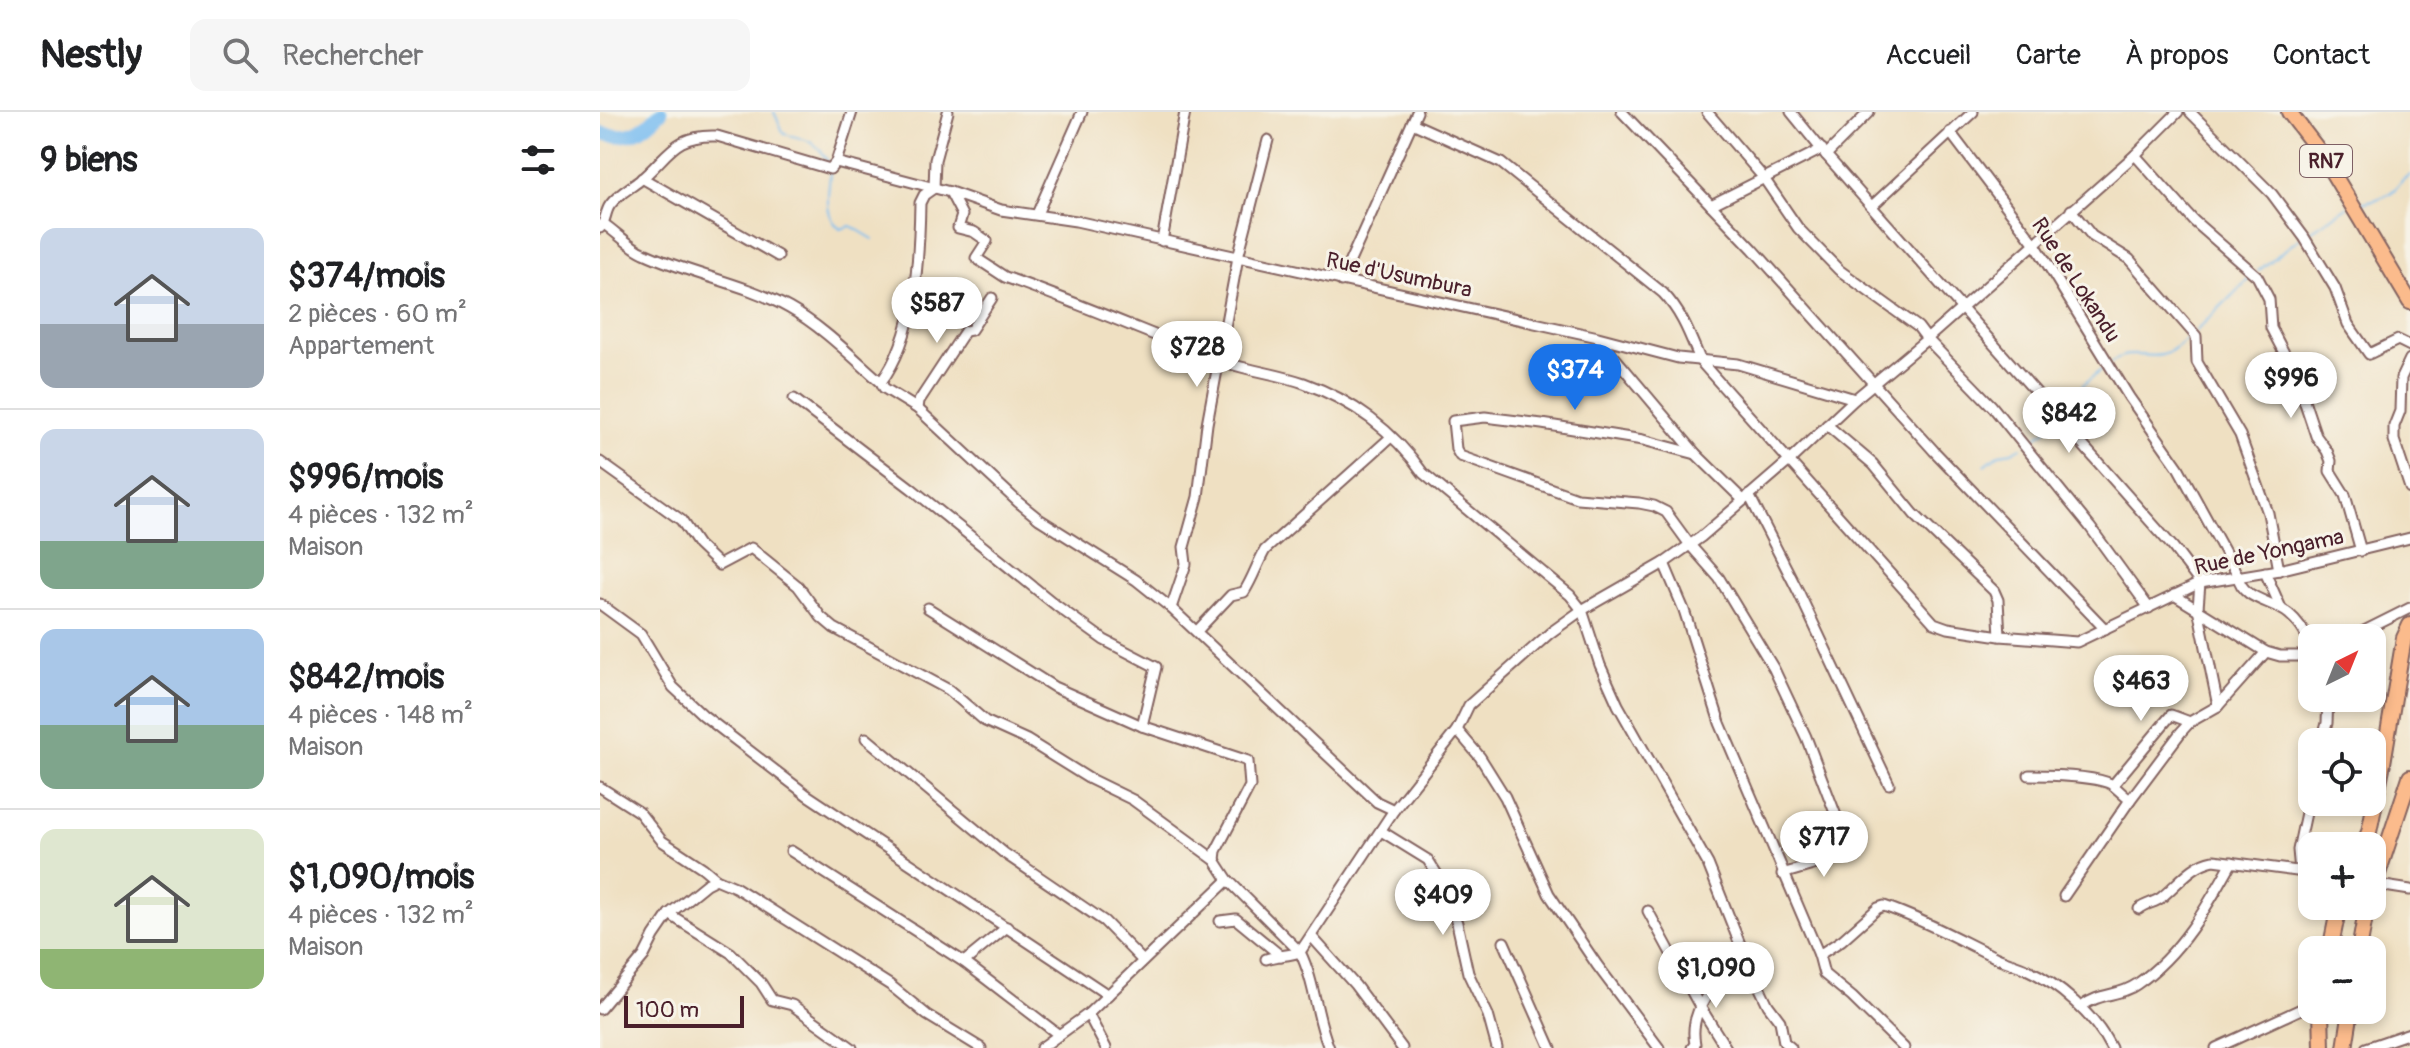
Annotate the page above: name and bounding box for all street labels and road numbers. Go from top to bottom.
road number: RN7 [2300,145,2352,177]
street label: Rue de Lokandu [2025,212,2127,348]
street label: Rue d'Usumbura [1323,246,1475,304]
street label: Rue de Yongama [2192,523,2346,581]

